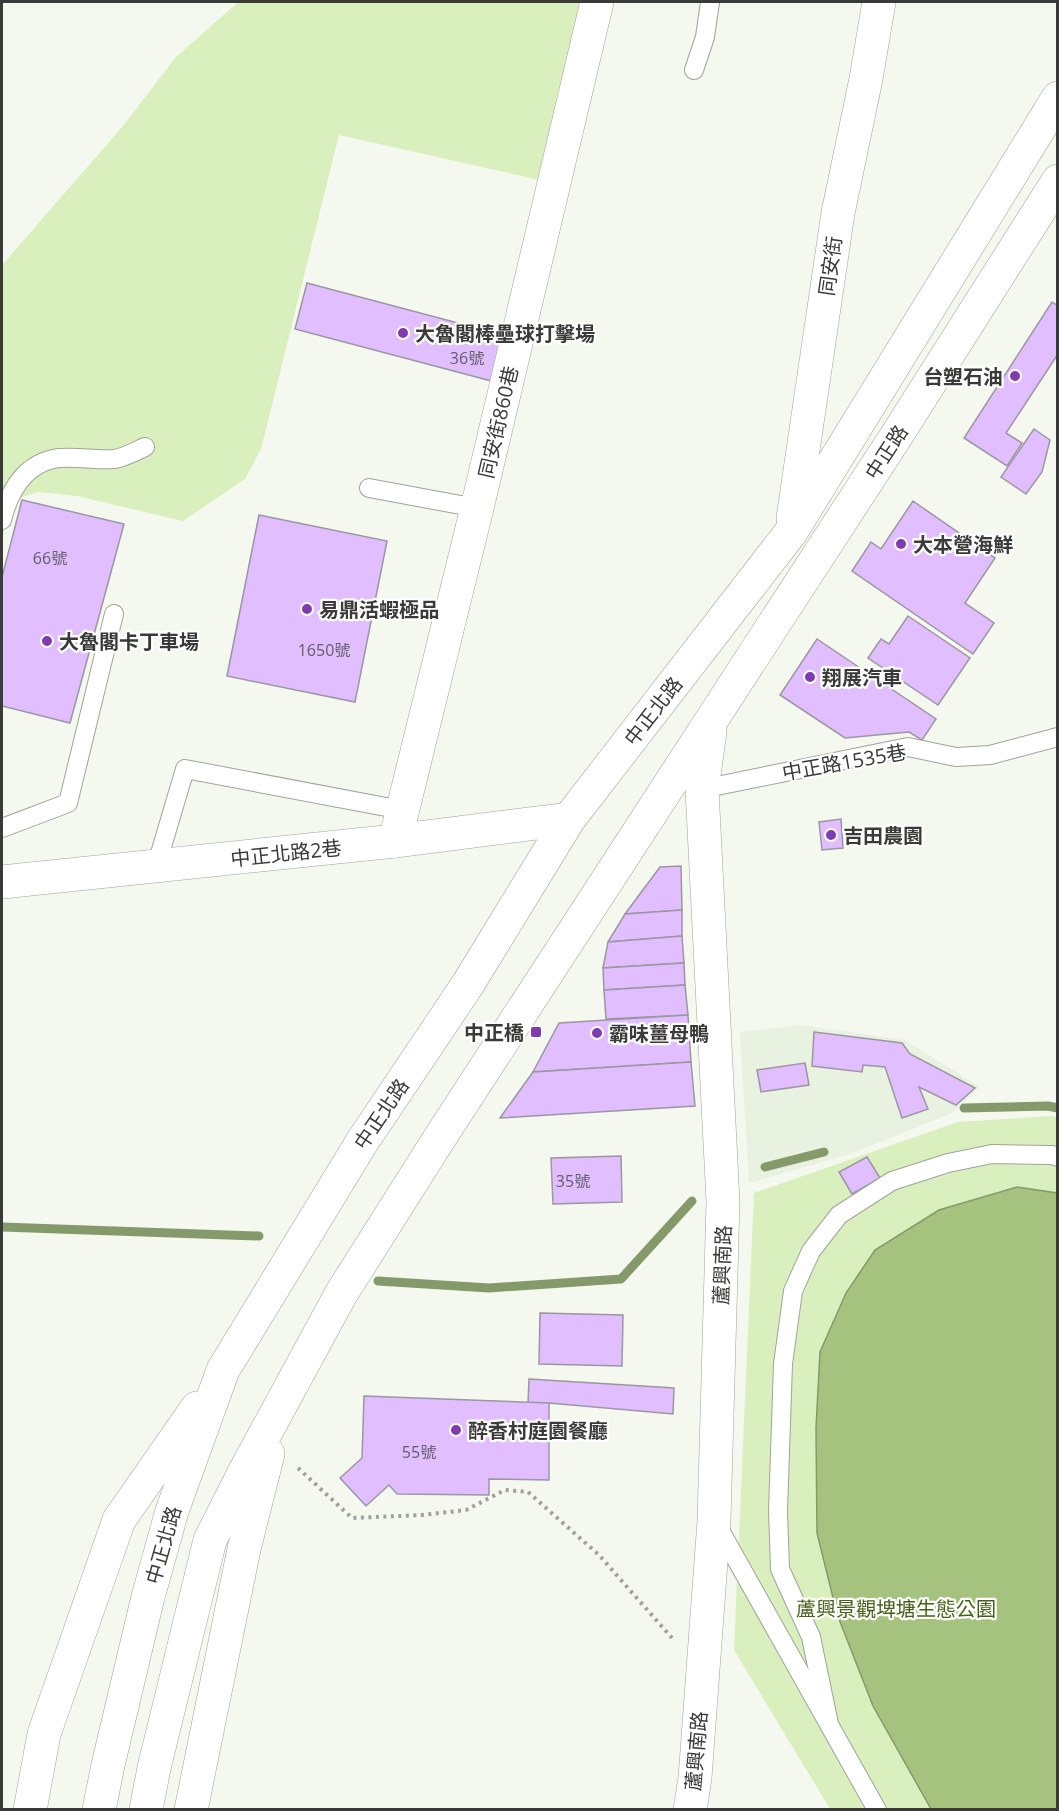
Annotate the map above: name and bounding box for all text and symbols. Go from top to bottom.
street label: 同安街 [812,234,848,298]
place label: 大魯閣棒壘球打擊場 [415,320,595,347]
marker: 大魯閣棒壘球打擊場 [396,326,410,340]
house number: 36號 [450,347,484,369]
street label: 同安街860巷 [472,363,524,481]
place label: 台塑石油 [923,363,1003,390]
marker: 台塑石油 [1008,369,1022,383]
street label: 中正路 [858,419,914,485]
place label: 大本營海鮮 [913,531,1013,558]
marker: 大本營海鮮 [894,537,908,551]
house number: 66號 [33,547,67,569]
place label: 易鼎活蝦極品 [319,596,439,623]
marker: 易鼎活蝦極品 [300,602,314,616]
place label: 大魯閣卡丁車場 [59,628,199,655]
marker: 大魯閣卡丁車場 [40,634,54,648]
house number: 1650號 [298,639,350,661]
place label: 翔展汽車 [822,664,902,691]
marker: 翔展汽車 [803,670,817,684]
street label: 中正北路 [618,671,688,751]
street label: 中正路1535巷 [780,738,908,786]
place label: 吉田農園 [843,822,923,849]
marker: 吉田農園 [824,828,838,842]
street label: 中正北路2巷 [229,834,343,872]
place label: 中正橋 [464,1019,524,1046]
place label: 霸味薑母鴨 [609,1020,709,1047]
marker: 中正橋 [529,1025,543,1039]
marker: 霸味薑母鴨 [590,1026,604,1040]
street label: 中正北路 [347,1073,415,1155]
house number: 35號 [556,1170,590,1192]
street label: 蘆興南路 [707,1225,737,1305]
place label: 醉香村庭園餐廳 [468,1417,608,1444]
marker: 醉香村庭園餐廳 [449,1423,463,1437]
house number: 55號 [402,1441,436,1463]
street label: 中正北路 [139,1503,187,1587]
park label: 蘆興景觀埤塘生態公園 [796,1595,996,1622]
street label: 蘆興南路 [679,1710,713,1792]

